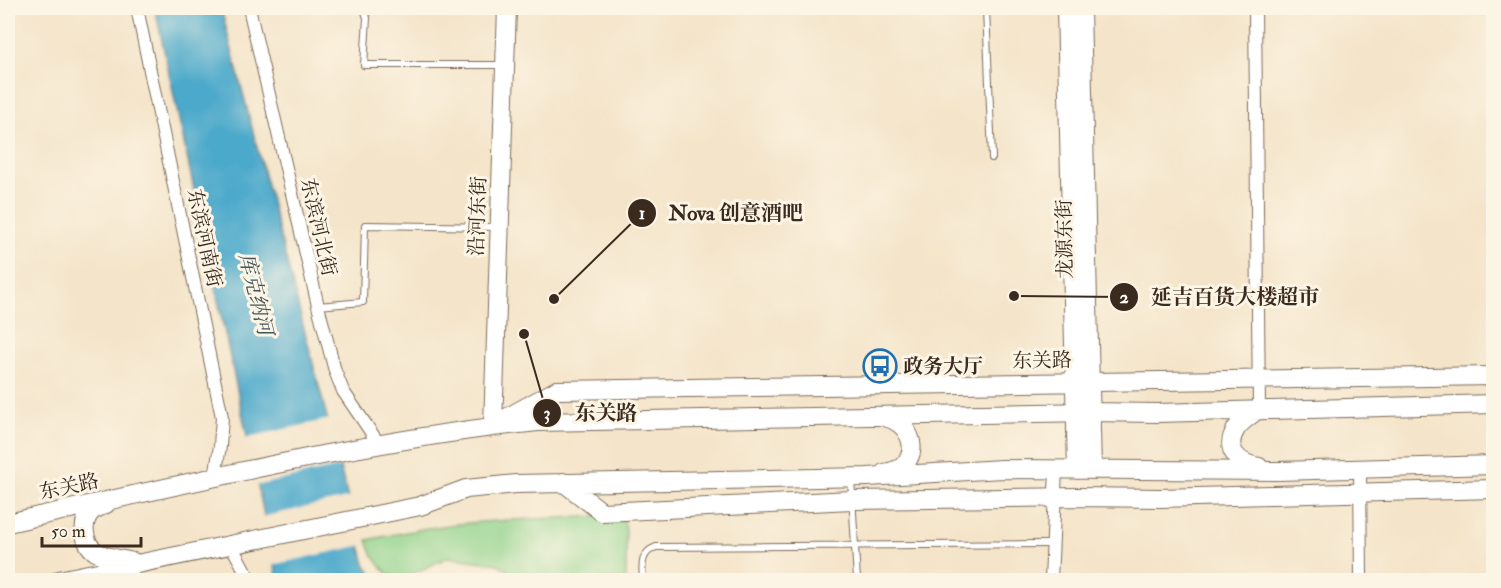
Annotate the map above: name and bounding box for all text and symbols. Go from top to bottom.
street label: 东滨河北街 [295,176,342,279]
street label: 沿河东街 [464,176,491,256]
street label: 东滨河南街 [182,187,227,290]
callout: Nova 创意酒吧 [627,193,816,232]
street label: 龙源东街 [1051,199,1078,279]
text: Nova 创意酒吧 [668,200,803,227]
text: 1 [639,202,645,225]
water label: 库克纳河 [232,250,280,342]
callout: 延吉百货大楼超市 [1109,277,1331,316]
text: 延吉百货大楼超市 [1151,284,1319,311]
text: 2 [1119,286,1129,309]
street label: 东关路 [1012,347,1072,374]
bus stop icon: 政务大厅 [862,348,898,384]
place label: 政务大厅 [903,354,983,379]
callout: 东关路 [532,393,649,432]
text: 东关路 [575,400,638,427]
text: 3 [544,402,551,425]
street label: 东关路 [37,468,101,505]
scale bar [42,510,141,548]
text: 50 m [51,520,86,543]

